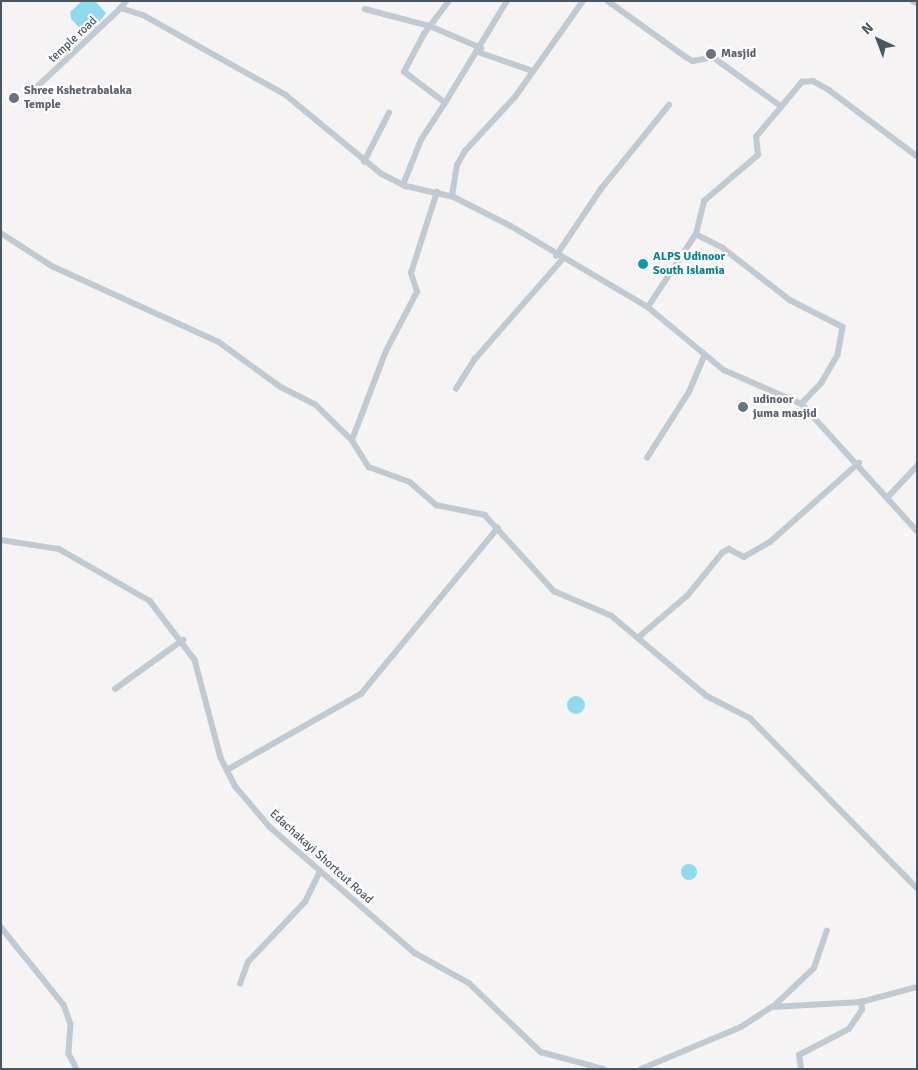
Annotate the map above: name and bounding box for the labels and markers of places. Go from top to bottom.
place label: Masjid [721,47,756,61]
marker: Masjid [705,48,717,60]
place label: Shree Kshetrabalaka Temple [24,84,132,112]
marker: Shree Kshetrabalaka Temple [8,92,20,104]
place label: ALPS Udinoor South Islamia [653,250,725,278]
marker: ALPS Udinoor South Islamia [637,258,649,270]
place label: udinoor juma masjid [753,393,817,421]
marker: udinoor juma masjid [737,401,749,413]

